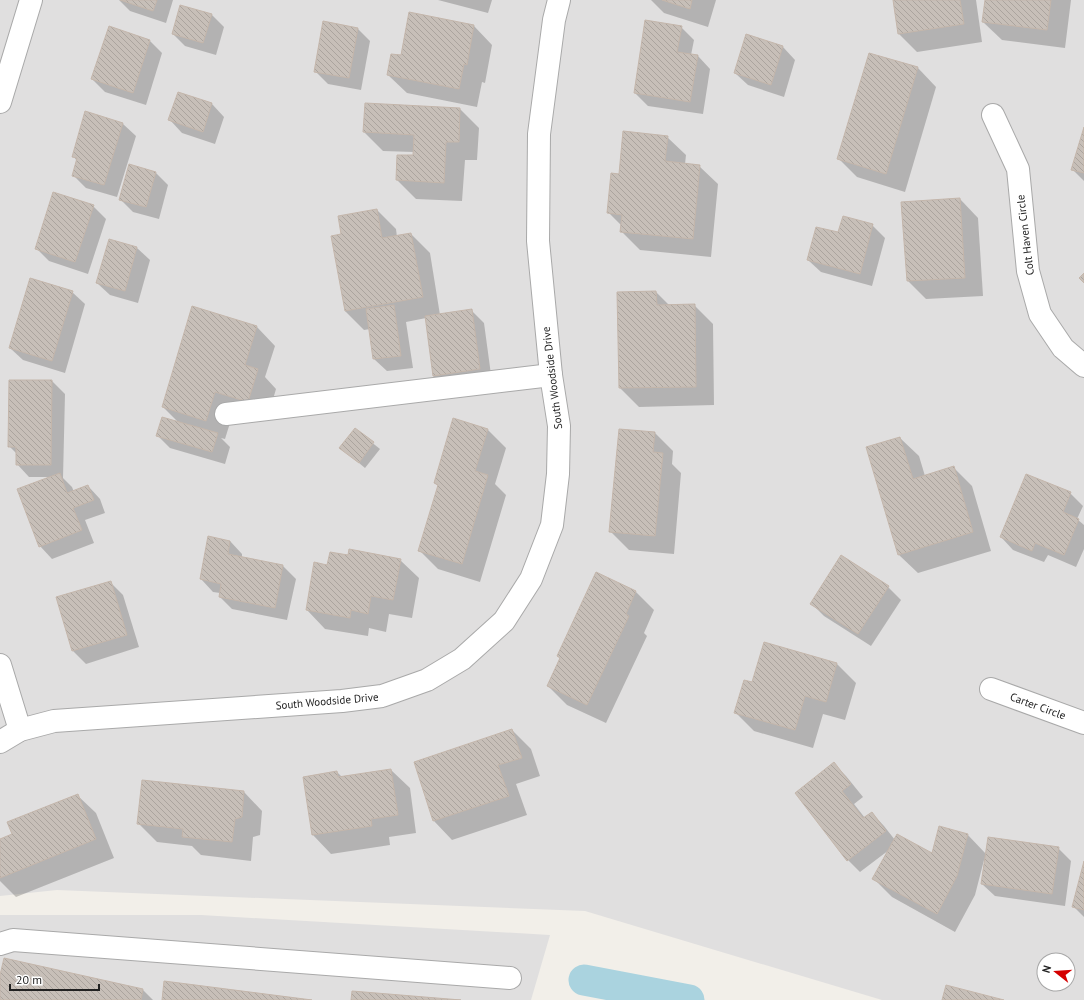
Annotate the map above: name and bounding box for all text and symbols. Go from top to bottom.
street label: Colt Haven Circle [1013,194,1037,276]
street label: South Woodside Drive [539,326,565,430]
street label: South Woodside Drive [275,689,379,712]
street label: Carter Circle [1008,689,1068,723]
north arrow [1036,952,1076,992]
text: N [1039,964,1054,975]
scale bar [10,966,99,992]
text: 20 m [16,972,42,987]

